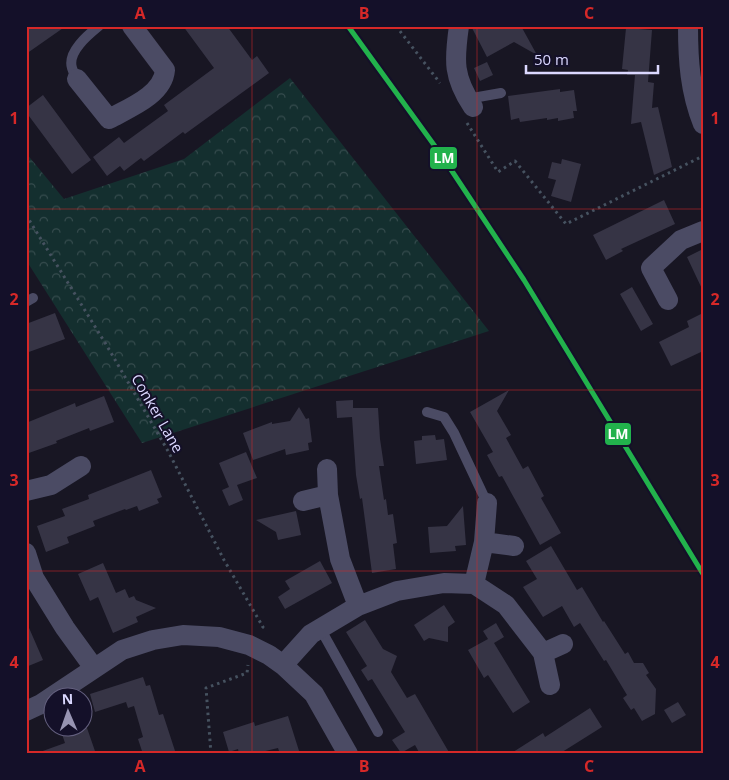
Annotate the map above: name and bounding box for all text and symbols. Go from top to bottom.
text: A [134,2,146,24]
text: B [359,2,369,24]
text: C [584,2,594,24]
scale bar [526,42,659,74]
text: 50 m [534,49,569,69]
text: 1 [9,107,19,129]
text: 1 [710,107,720,129]
line badge: LM [429,146,458,170]
text: LM [433,148,455,167]
text: 2 [9,288,19,310]
text: 2 [710,288,720,310]
street label: Conker Lane [127,370,189,456]
line badge: LM [604,422,632,446]
text: LM [607,424,629,443]
text: 3 [9,469,19,491]
text: 3 [710,469,720,491]
text: 4 [9,651,19,673]
text: 4 [710,651,720,673]
north arrow [42,688,92,738]
text: N [62,689,74,708]
text: A [134,755,146,777]
text: B [359,755,369,777]
text: C [584,755,594,777]

